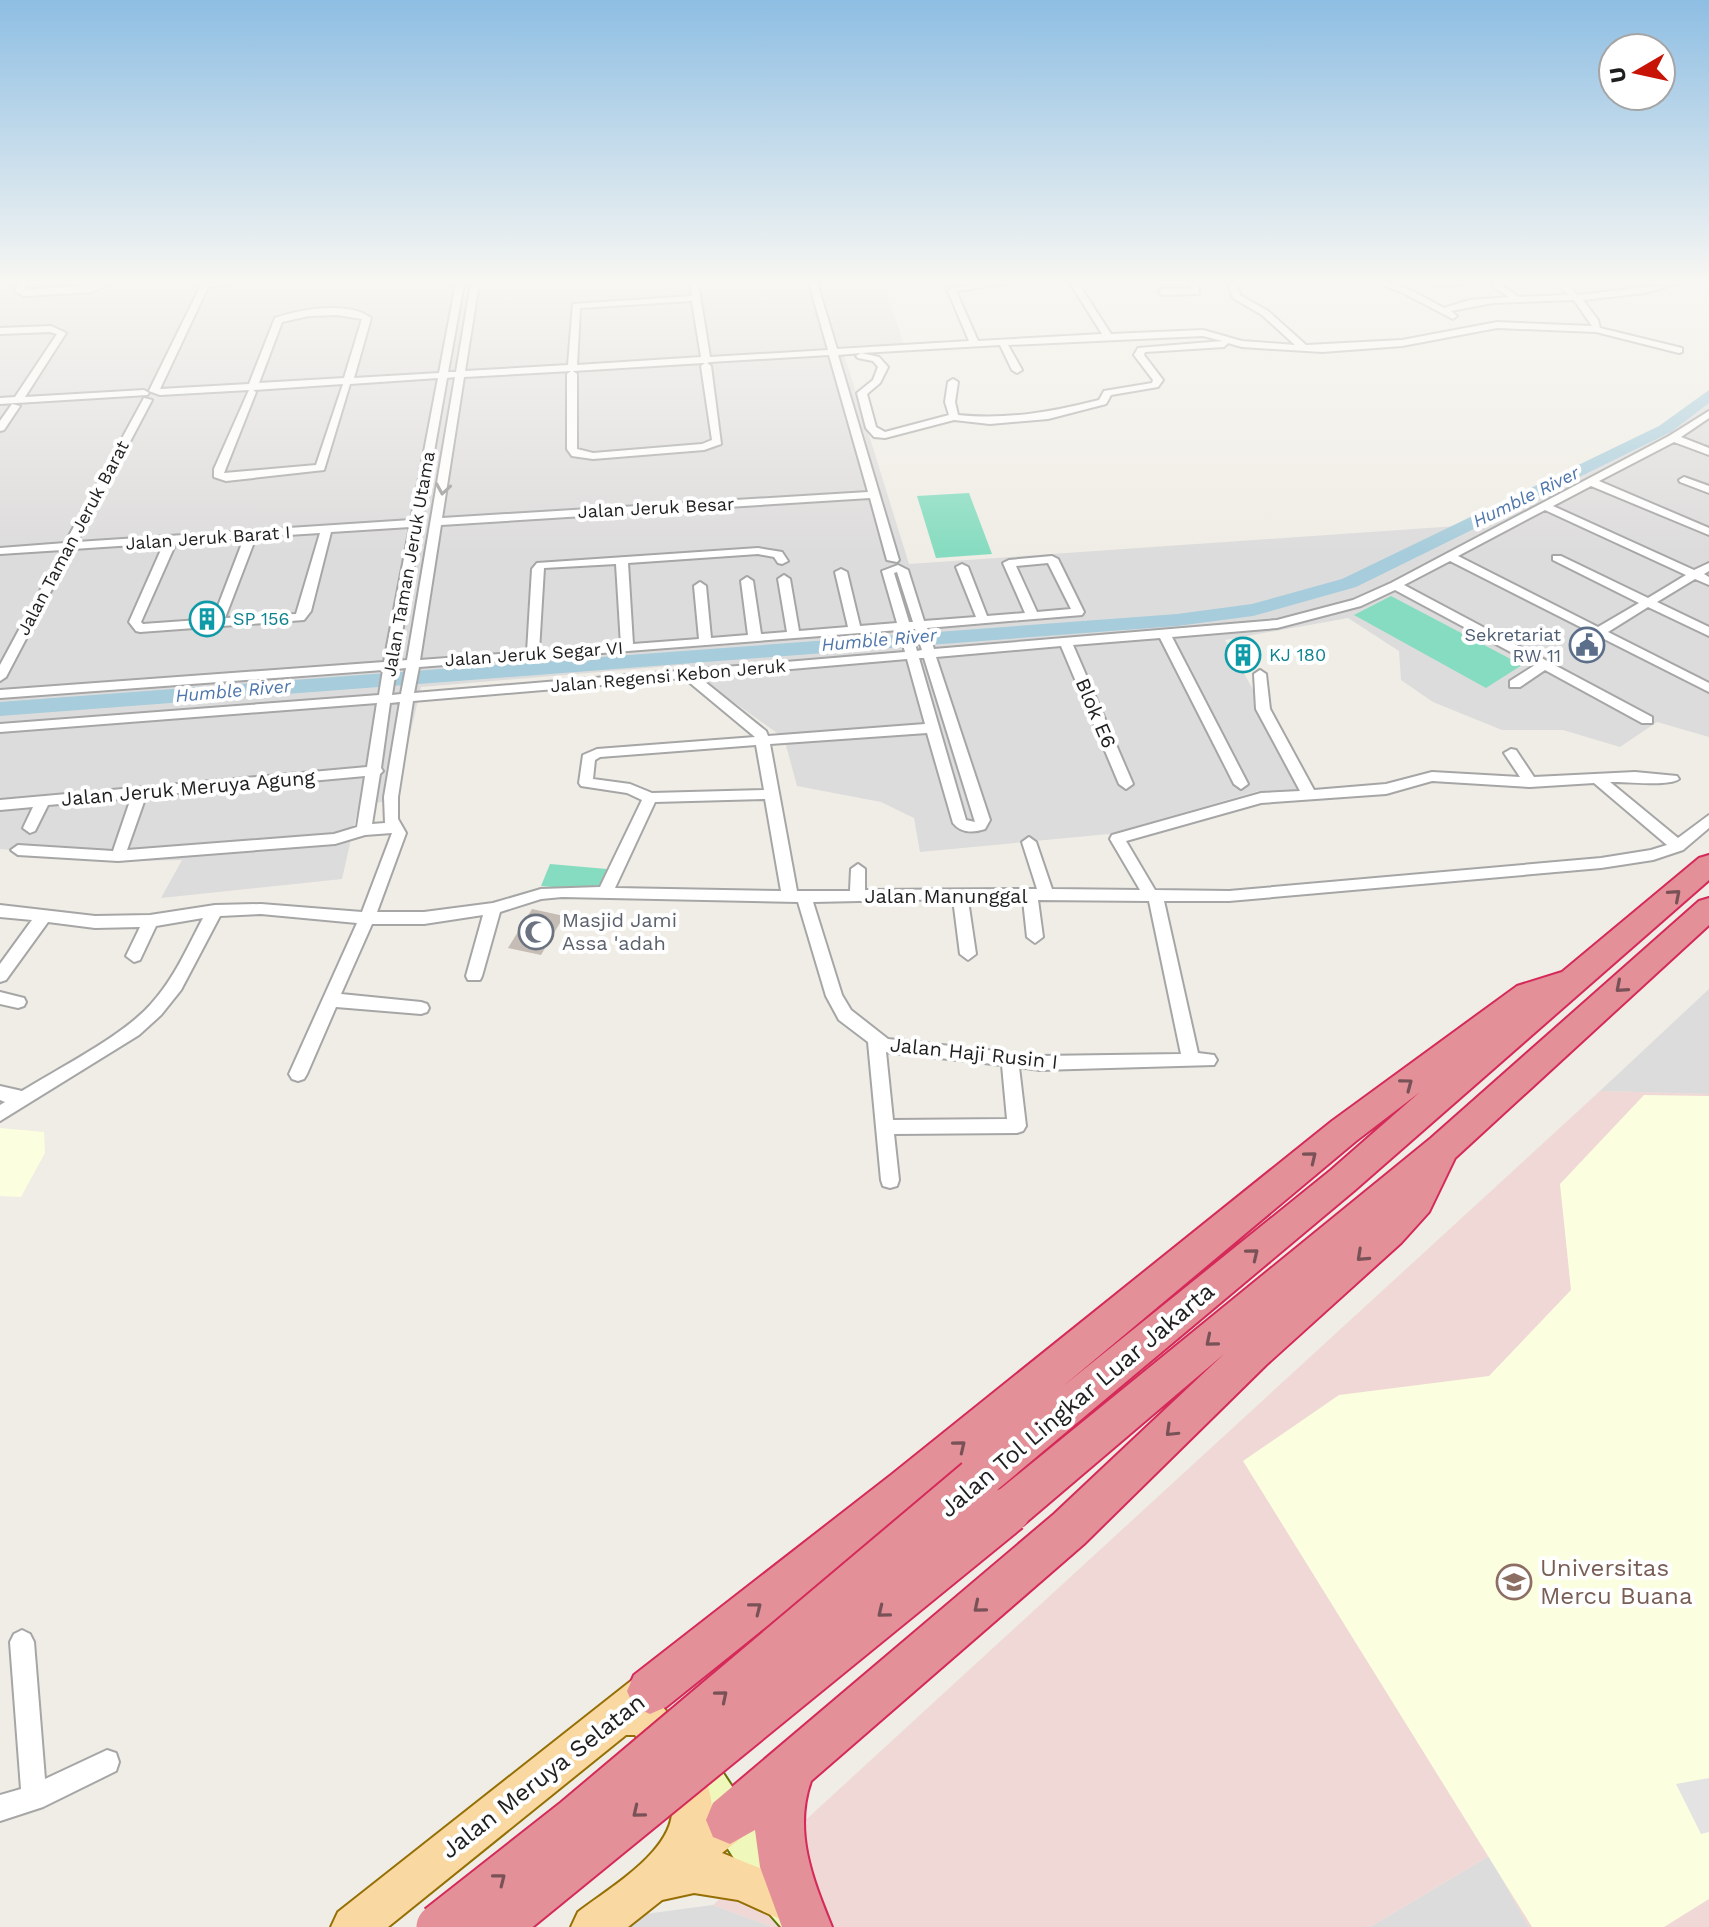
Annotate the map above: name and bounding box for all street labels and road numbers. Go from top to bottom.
street label: Jalan Taman Jeruk Barat [12,437,133,639]
street label: Jalan Taman Jeruk Utama [378,450,439,678]
street label: Jalan Jeruk Besar [577,493,735,522]
street label: Jalan Jeruk Barat I [125,521,291,554]
street label: Jalan Jeruk Segar VI [444,637,624,670]
street label: Jalan Regensi Kebon Jeruk [549,655,786,696]
street label: Blok E6 [1071,674,1121,752]
street label: Jalan Jeruk Meruya Agung [60,765,316,811]
street label: Jalan Manunggal [864,884,1028,908]
street label: Jalan Haji Rusin I [889,1032,1059,1074]
street label: Jalan Tol Lingkar Luar Jakarta [934,1277,1220,1523]
street label: Jalan Meruya Selatan [436,1688,650,1864]

